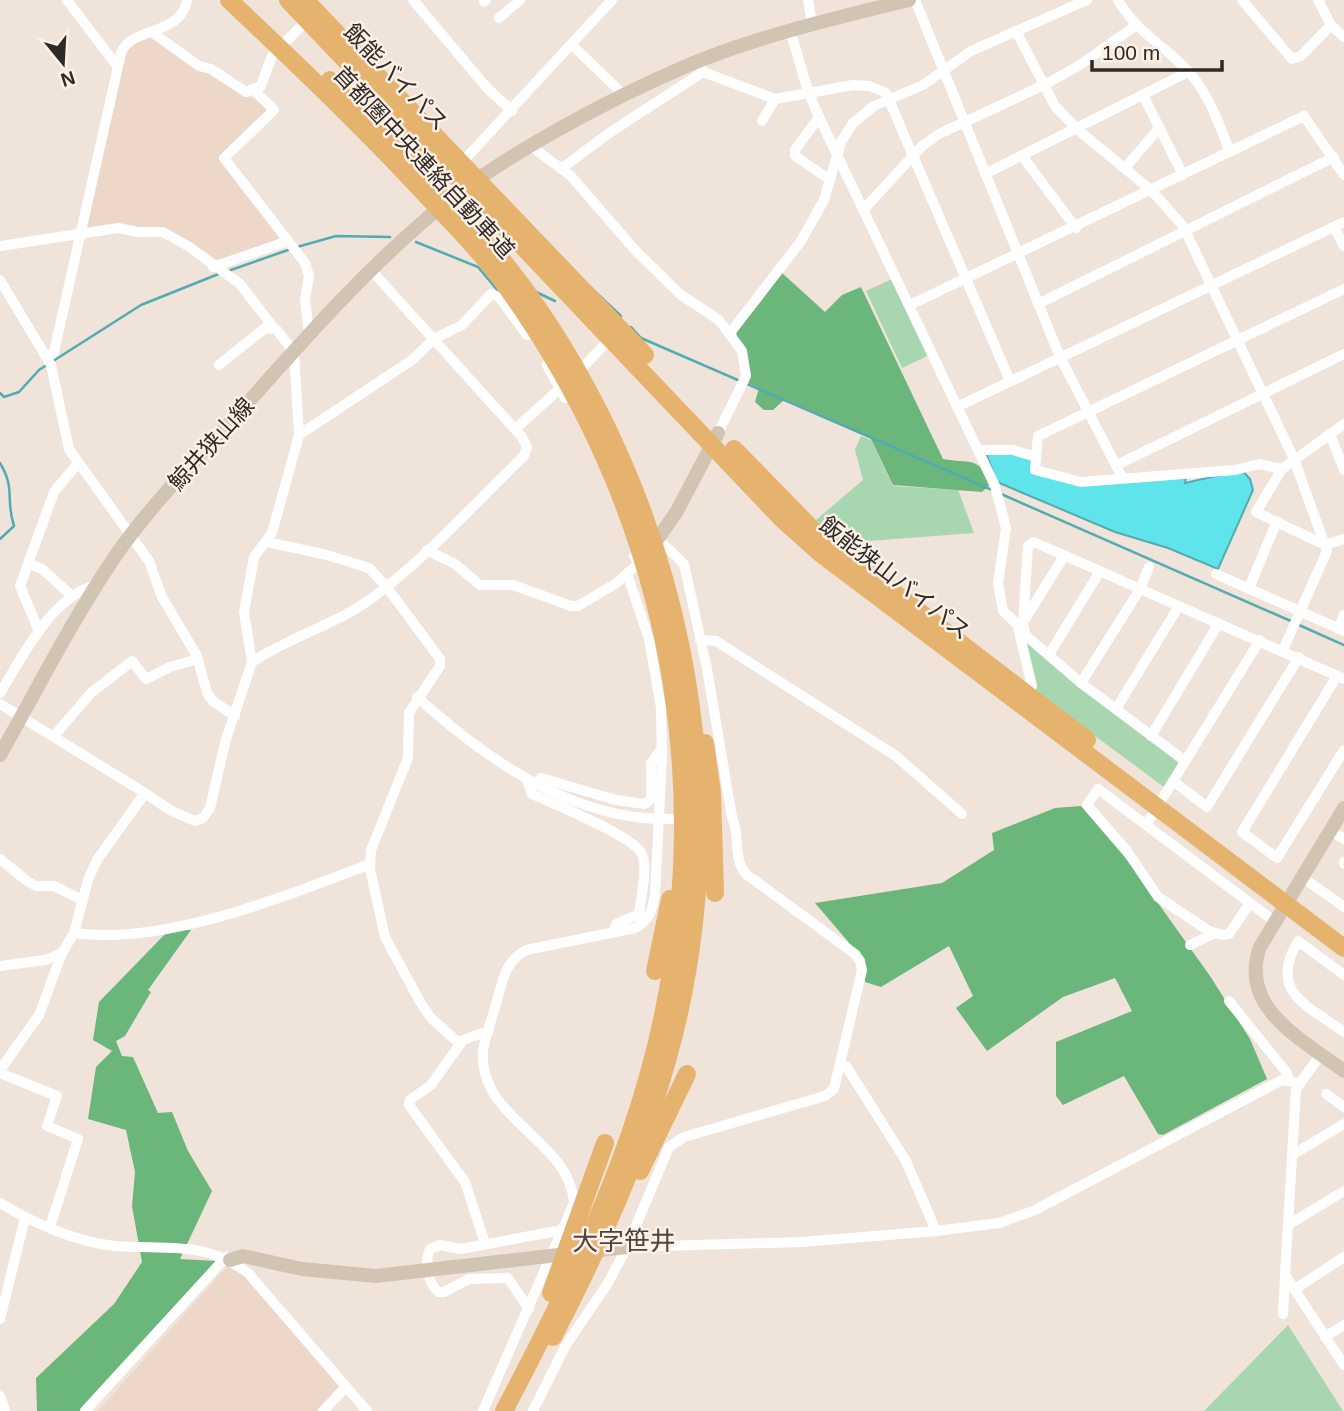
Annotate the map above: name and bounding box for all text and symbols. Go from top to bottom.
street label: 飯能バイパス [339,18,453,136]
north arrow [28,28,98,98]
scale bar [1092,28,1222,72]
text: 100 m [1102,41,1160,64]
street label: 首都圏中央連絡自動車道 [328,61,520,263]
text: N [58,67,78,91]
street label: 鯨井狭山線 [163,393,259,495]
street label: 飯能狭山バイパス [815,511,975,645]
district label: 大字笹井 [572,1226,676,1256]

